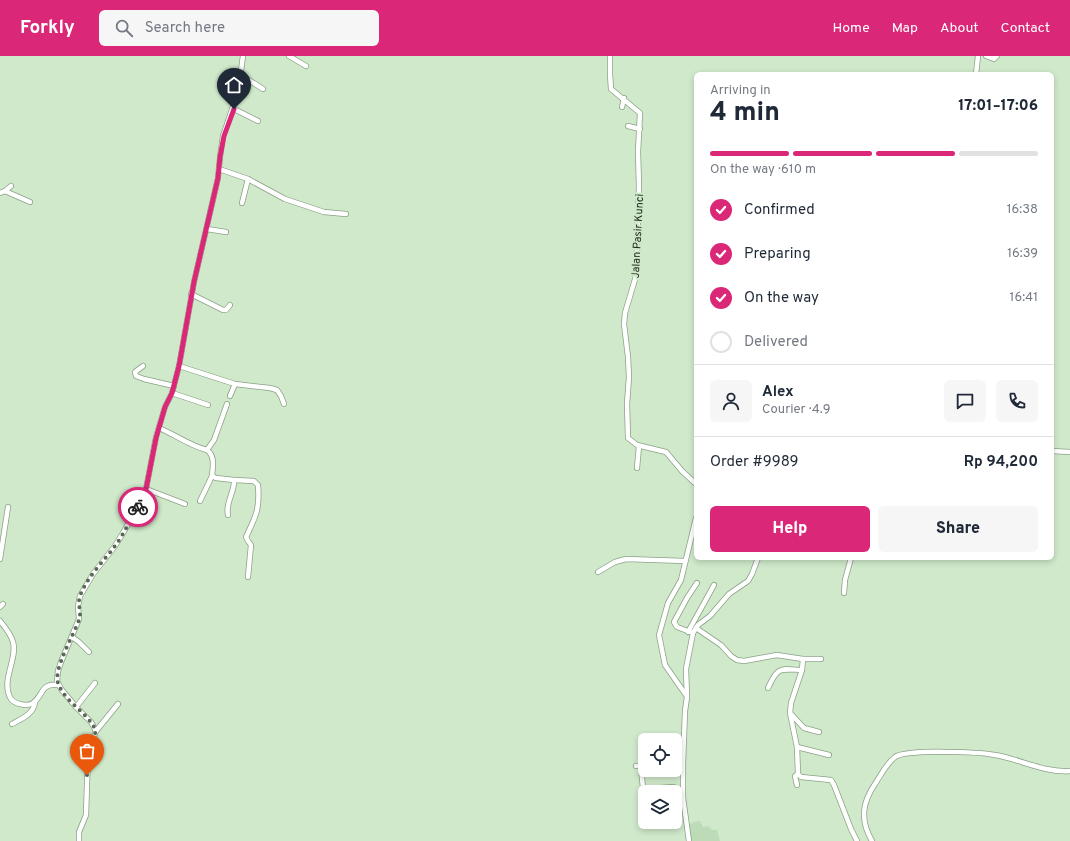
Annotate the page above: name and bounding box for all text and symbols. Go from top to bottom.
search box [99,10,379,46]
text: Forkly [20,16,75,40]
icon: search [113,17,135,39]
text: Search here [145,19,225,38]
text: Home [833,20,870,37]
text: Map [892,20,918,37]
text: About [940,20,979,37]
text: Contact [1001,20,1050,37]
pin [217,68,251,109]
icon: home [223,74,245,96]
text: Arriving in [710,83,771,99]
text: 4 min [710,97,780,130]
text: 17:01–17:06 [958,97,1038,116]
text: On the way · 610 m [710,162,816,178]
street label: Jalan Pasir Kunci [629,193,647,279]
icon: check [710,199,732,221]
text: Confirmed [744,201,815,220]
text: 16:38 [1007,202,1038,218]
icon: check [710,243,732,265]
text: Preparing [744,245,811,264]
text: 16:39 [1007,246,1038,262]
icon: check [710,287,732,309]
text: On the way [744,289,819,308]
text: 16:41 [1010,290,1038,306]
text: Delivered [744,333,808,352]
button: person [710,380,752,422]
button: chat [944,380,986,422]
button: phone [996,380,1038,422]
text: Alex [762,383,794,402]
text: Courier · 4.9 [762,402,830,418]
text: Order #9989 [710,453,798,472]
text: Rp 94,200 [964,453,1038,472]
courier [118,487,158,527]
icon: bike [127,496,149,518]
button: Help [710,506,870,552]
button: Share [878,506,1038,552]
map controls [638,733,682,829]
button: locate [638,733,682,777]
pin [70,734,104,775]
icon: bag [76,740,98,762]
button: layers [638,785,682,829]

